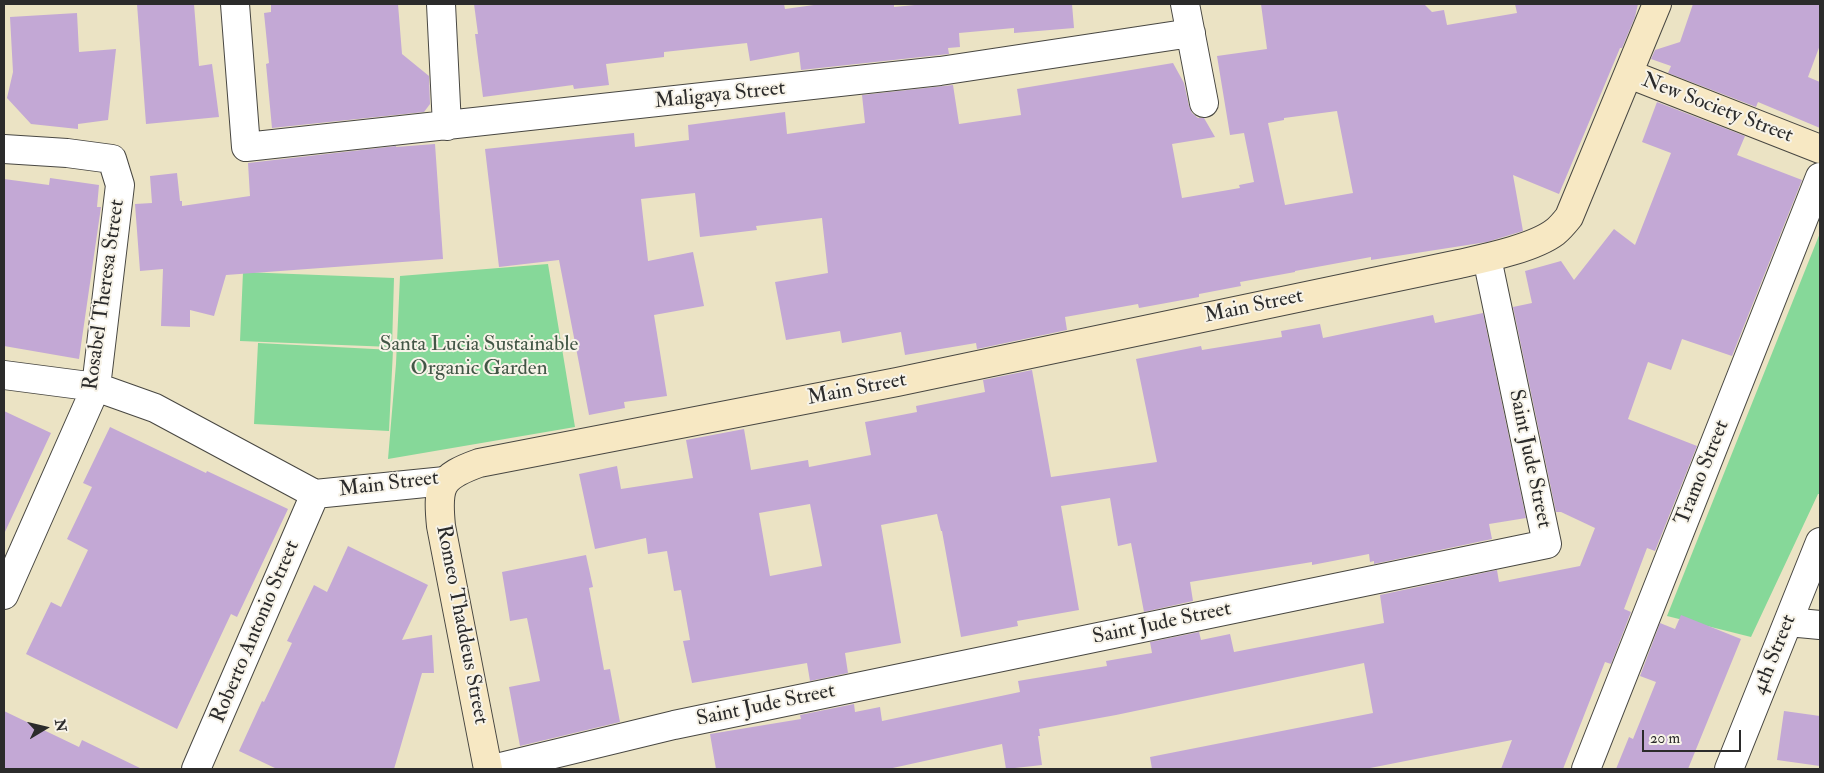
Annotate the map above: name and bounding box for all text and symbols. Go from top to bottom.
street label: New Society Street [1638,69,1796,149]
street label: Maligaya Street [653,77,787,115]
street label: Rosabel Theresa Street [79,198,131,392]
street label: Main Street [1202,284,1306,330]
park label: Santa Lucia Sustainable Organic Garden [380,332,578,382]
street label: Main Street [805,368,909,412]
street label: Saint Jude Street [1502,387,1556,531]
street label: Tramo Street [1671,417,1735,529]
street label: Main Street [338,466,440,504]
street label: Romeo Thaddeus Street [429,523,493,727]
street label: Roberto Antonio Street [206,537,306,727]
street label: Saint Jude Street [1090,597,1234,651]
street label: 4th Street [1748,611,1802,699]
street label: Saint Jude Street [694,679,838,733]
north arrow [20,703,70,753]
text: N [51,718,70,733]
scale bar [1644,720,1743,752]
text: 20 m [1650,729,1680,748]

